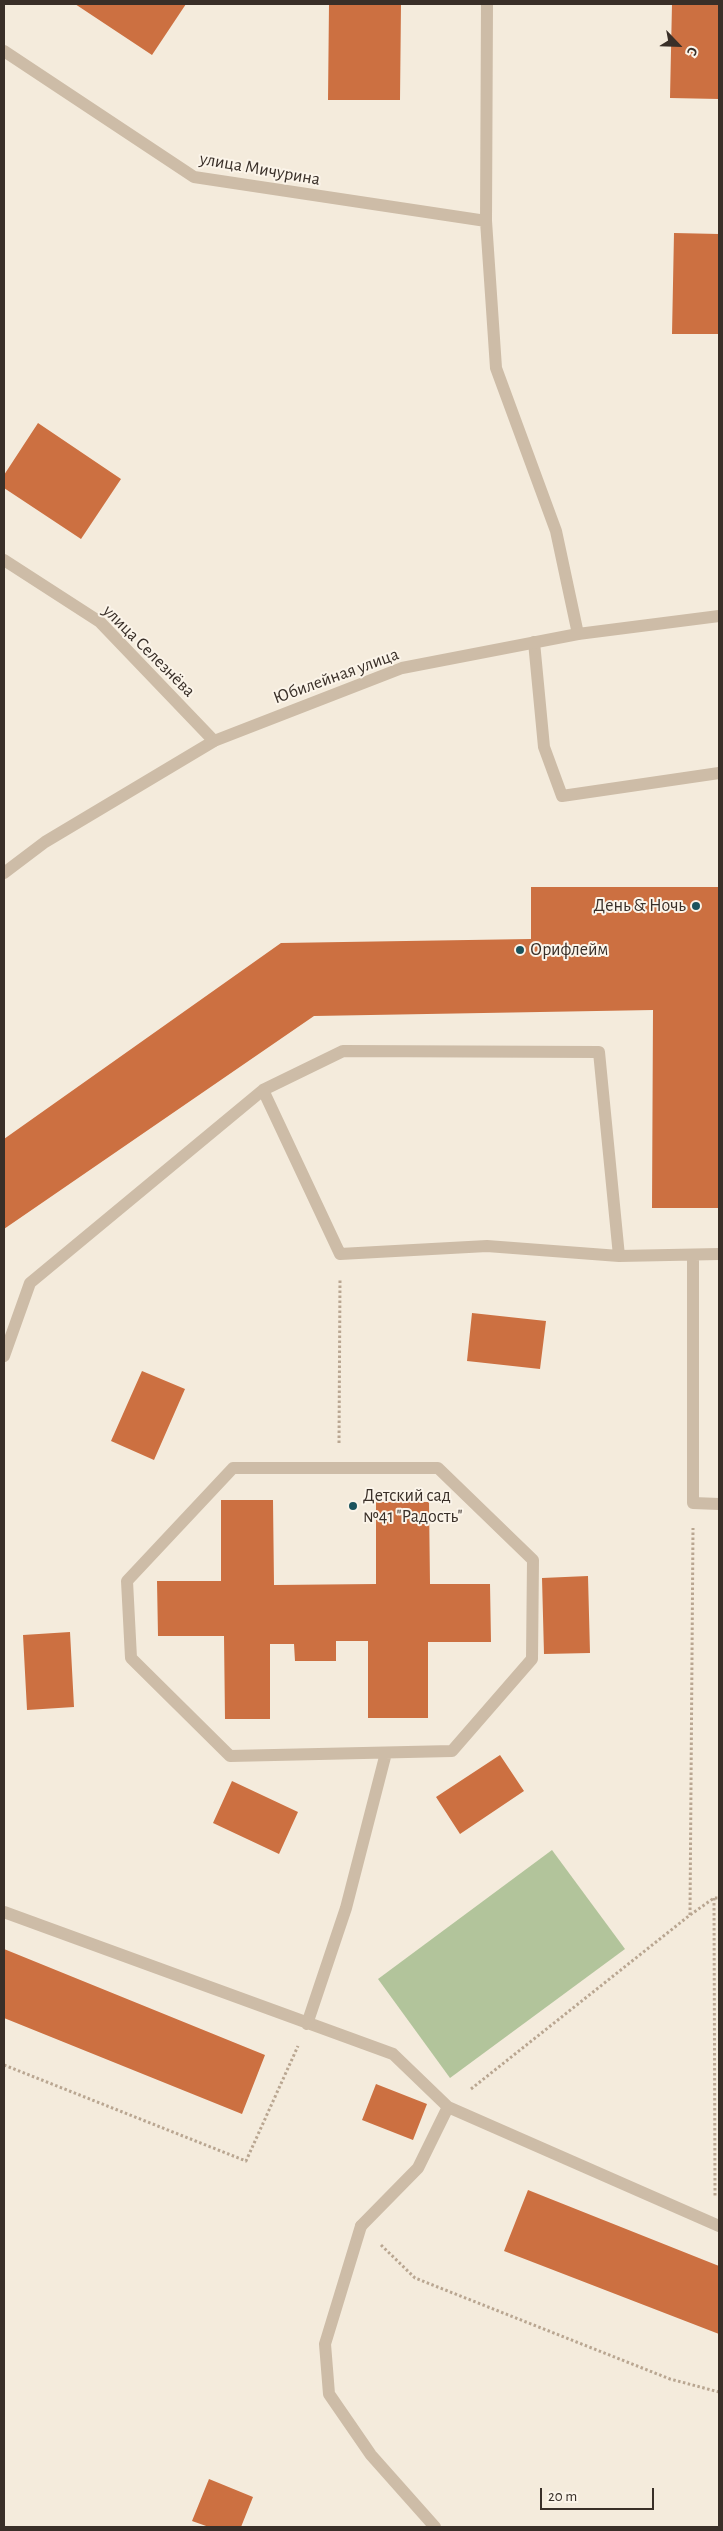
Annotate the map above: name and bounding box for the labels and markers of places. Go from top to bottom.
place label: День & Ночь [594,895,686,917]
marker: День & Ночь [690,900,702,912]
place label: Орифлейм [530,939,608,961]
marker: Орифлейм [514,944,526,956]
place label: Детский сад №41 "Радость" [363,1485,463,1528]
marker: Детский сад №41 "Радость" [347,1500,359,1512]

